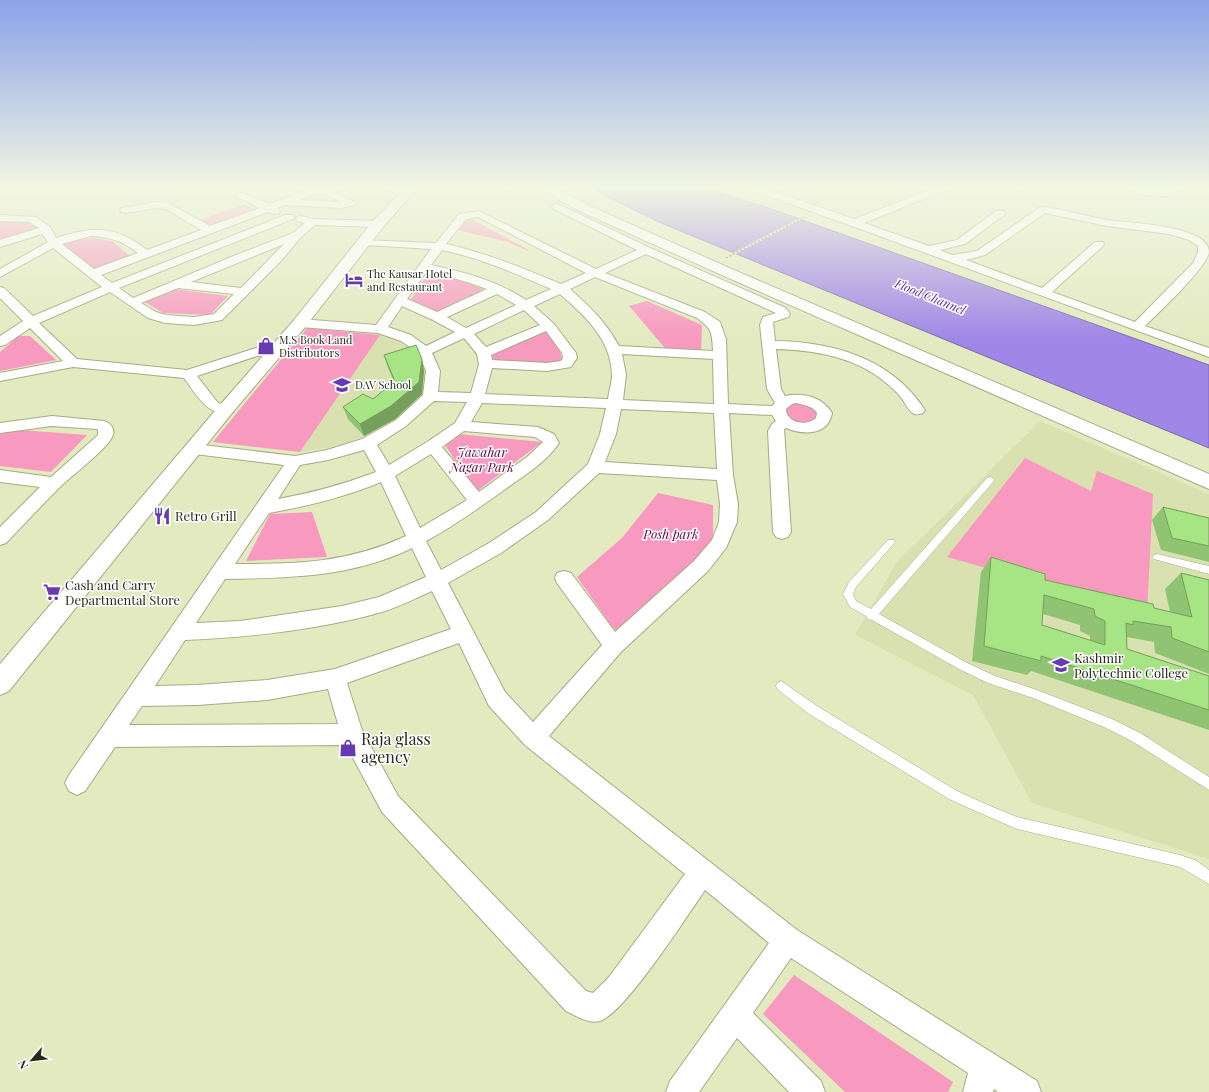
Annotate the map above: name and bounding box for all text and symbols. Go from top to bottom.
place label: The Kausar Hotel and Restaurant [367,266,452,294]
hotel icon: The Kausar Hotel and Restaurant [344,270,364,290]
water label: Flood Channel [892,274,969,318]
place label: M.S Book Land Distributors [279,332,353,360]
shop icon: M.S Book Land Distributors [256,336,276,356]
school or university icon: DAV School [332,375,352,395]
place label: DAV School [355,377,411,392]
park label: Jawahar Nagar Park [449,443,514,475]
restaurant icon: Retro Grill [152,506,172,526]
place label: Retro Grill [175,507,237,524]
park label: Posh park [642,525,699,542]
place label: Cash and Carry Departmental Store [65,576,181,608]
supermarket icon: Cash and Carry Departmental Store [42,582,62,602]
place label: Kashmir Polytechnic College [1074,649,1189,681]
school or university icon: Kashmir Polytechnic College [1051,655,1071,675]
place label: Raja glass agency [361,728,431,767]
shop icon: Raja glass agency [338,738,358,758]
north arrow [12,1040,52,1080]
text: N [14,1058,31,1072]

